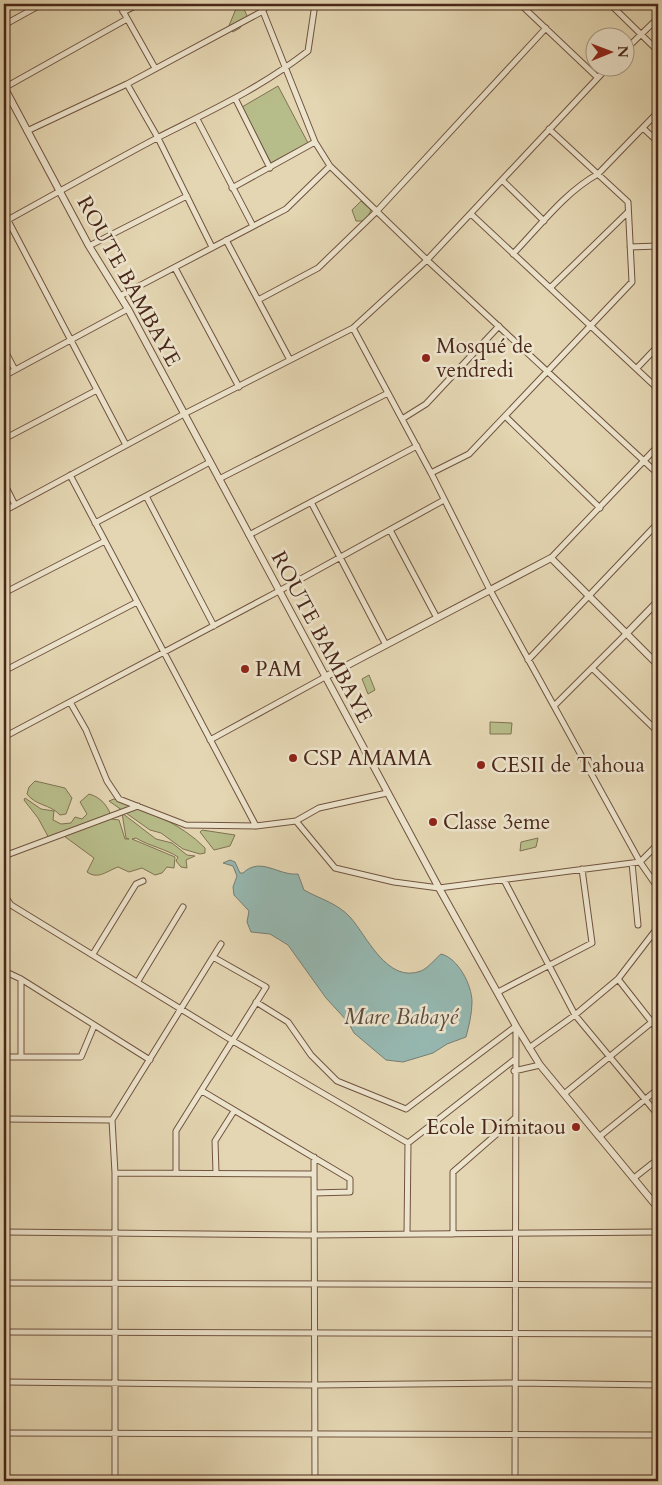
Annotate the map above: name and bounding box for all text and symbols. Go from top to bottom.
north arrow [584,28,634,78]
text: N [613,46,632,58]
street label: ROUTE BAMBAYE [70,191,187,372]
place label: Mosqué de vendredi [436,332,533,385]
marker: Mosqué de vendredi [420,352,432,364]
street label: ROUTE BAMBAYE [264,546,379,728]
place label: PAM [255,655,302,684]
marker: PAM [239,663,251,675]
place label: CSP AMAMA [303,744,432,773]
place label: CESII de Tahoua [491,751,645,780]
marker: CSP AMAMA [287,752,299,764]
marker: CESII de Tahoua [475,759,487,771]
place label: Classe 3eme [443,808,550,837]
marker: Classe 3eme [427,816,439,828]
water label: Mare Babayé [344,1002,460,1032]
place label: Ecole Dimitaou [426,1113,566,1142]
marker: Ecole Dimitaou [570,1121,582,1133]

